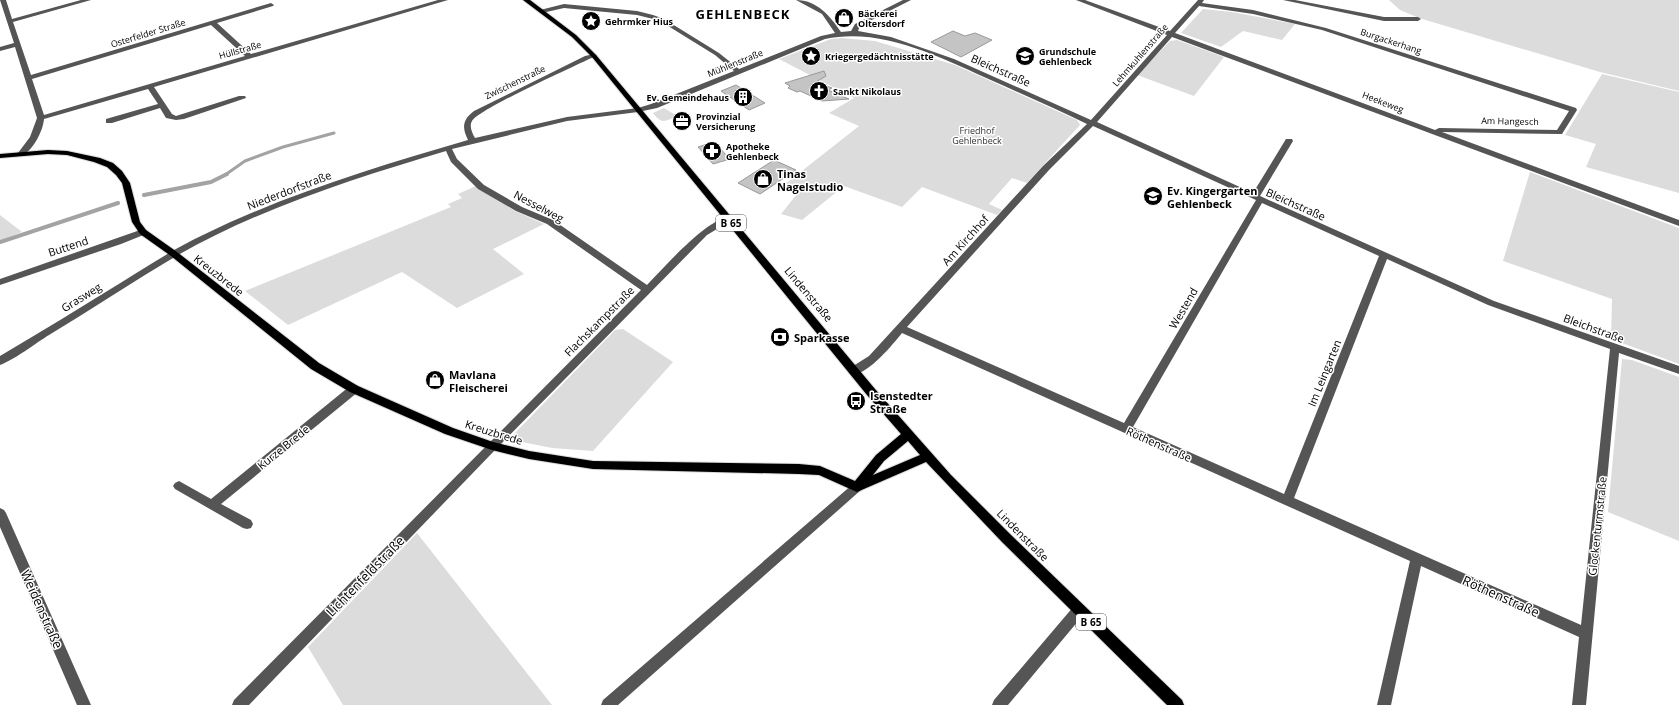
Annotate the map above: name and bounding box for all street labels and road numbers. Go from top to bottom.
street label: Osterfelder Straße [109,15,187,51]
street label: Lehmkuhlenstraße [1109,21,1171,89]
street label: Burgackerhang [1359,25,1423,57]
street label: Hüllstraße [217,38,263,62]
street label: Mühlenstraße [705,46,765,80]
street label: Bleichstraße [969,50,1033,90]
street label: Zwischenstraße [483,62,547,102]
street label: Heekeweg [1360,88,1406,116]
street label: Am Hangesch [1481,114,1539,128]
street label: Niederdorfstraße [245,167,333,213]
street label: Bleichstraße [1264,184,1328,224]
street label: Nesselweg [511,187,567,225]
street label: Am Kirchhof [938,211,993,268]
road number: B 65 [716,215,746,231]
street label: Buttend [46,232,90,260]
street label: Kreuzbrede [191,251,247,299]
street label: Lindenstraße [781,263,837,325]
street label: Grasweg [58,279,104,315]
street label: Flachskampstraße [561,283,637,359]
street label: Westend [1165,285,1201,331]
street label: Bleichstraße [1562,310,1626,346]
street label: Im Leingarten [1304,337,1344,409]
street label: Kreuzbrede [463,416,525,448]
street label: Kurze Brede [254,421,312,473]
street label: Röthenstraße [1124,423,1194,465]
street label: Glockenturmstraße [1584,476,1610,576]
street label: Lindenstraße [994,506,1052,564]
street label: Lichtenfeldstraße [322,532,408,620]
street label: Weidenstraße [17,567,67,651]
street label: Röthenstraße [1460,571,1542,621]
road number: B 65 [1076,614,1106,630]

